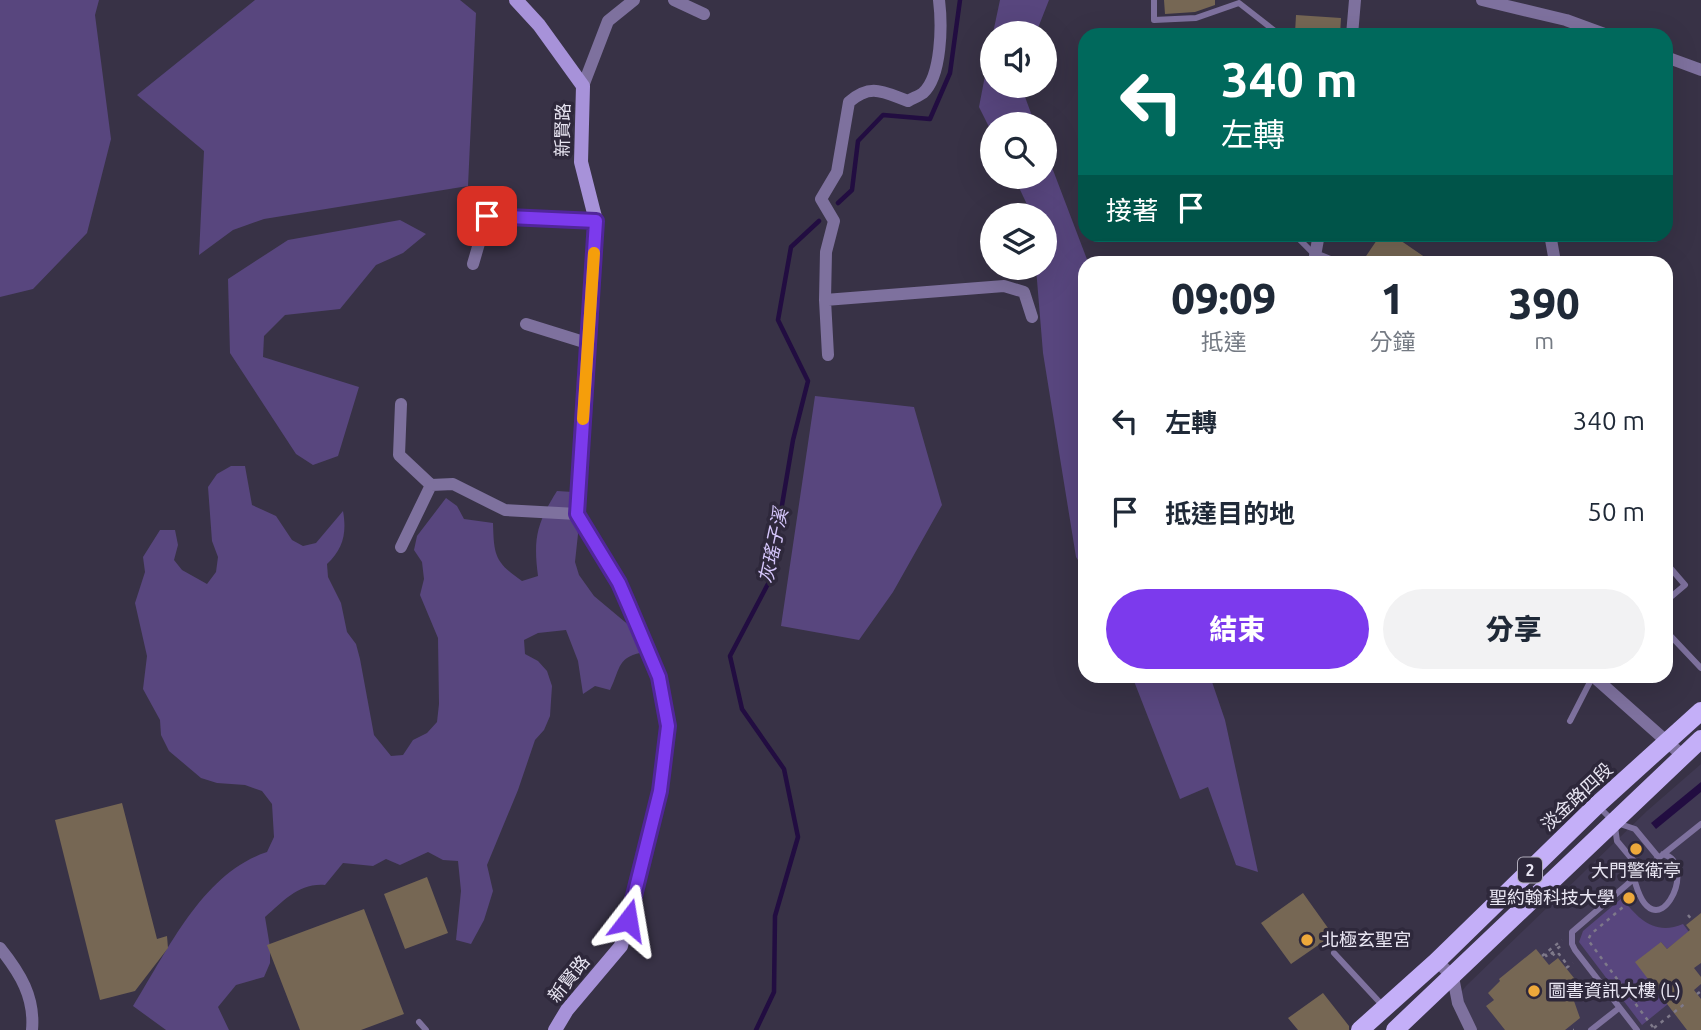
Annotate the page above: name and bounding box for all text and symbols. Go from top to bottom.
map controls [980,21,1057,280]
button: sound [980,21,1057,98]
text: 340 m [1221,51,1358,106]
icon: left [1106,56,1197,147]
street label: 新賢路 [552,103,572,157]
button: search [980,112,1057,189]
text: 左轉 [1221,116,1285,152]
pin [457,186,517,246]
icon: arrive [1172,189,1210,227]
text: 接著 [1106,196,1158,225]
icon: arrive [468,197,506,235]
button: layers [980,203,1057,280]
text: 09:09 [1171,275,1276,322]
text: 1 [1381,275,1404,322]
text: 390 [1509,280,1580,327]
text: m [1534,328,1554,353]
text: 抵達 [1201,329,1247,354]
text: 分鐘 [1370,329,1416,354]
icon: left [1106,402,1144,440]
text: 340 m [1573,406,1645,435]
text: 左轉 [1165,408,1217,437]
icon: arrive [1106,493,1144,531]
text: 50 m [1587,497,1645,526]
text: 抵達目的地 [1165,499,1295,528]
water label: 灰瑤子溪 [754,504,792,585]
button: 結束 [1106,589,1369,669]
button: 分享 [1383,589,1645,669]
street label: 淡金路四段 [1537,758,1616,834]
marker: 大門警衛亭 [1628,841,1644,857]
road number: 2 [1518,858,1542,883]
place label: 大門警衛亭 [1591,860,1681,880]
position arrow [591,883,665,957]
place label: 聖約翰科技大學 [1489,887,1615,907]
marker: 聖約翰科技大學 [1621,890,1637,906]
place label: 北極玄聖宮 [1321,929,1411,949]
marker: 北極玄聖宮 [1299,932,1315,948]
street label: 新賢路 [543,951,593,1006]
place label: 圖書資訊大樓 (L) [1548,980,1681,1001]
marker: 圖書資訊大樓 (L) [1526,983,1542,999]

